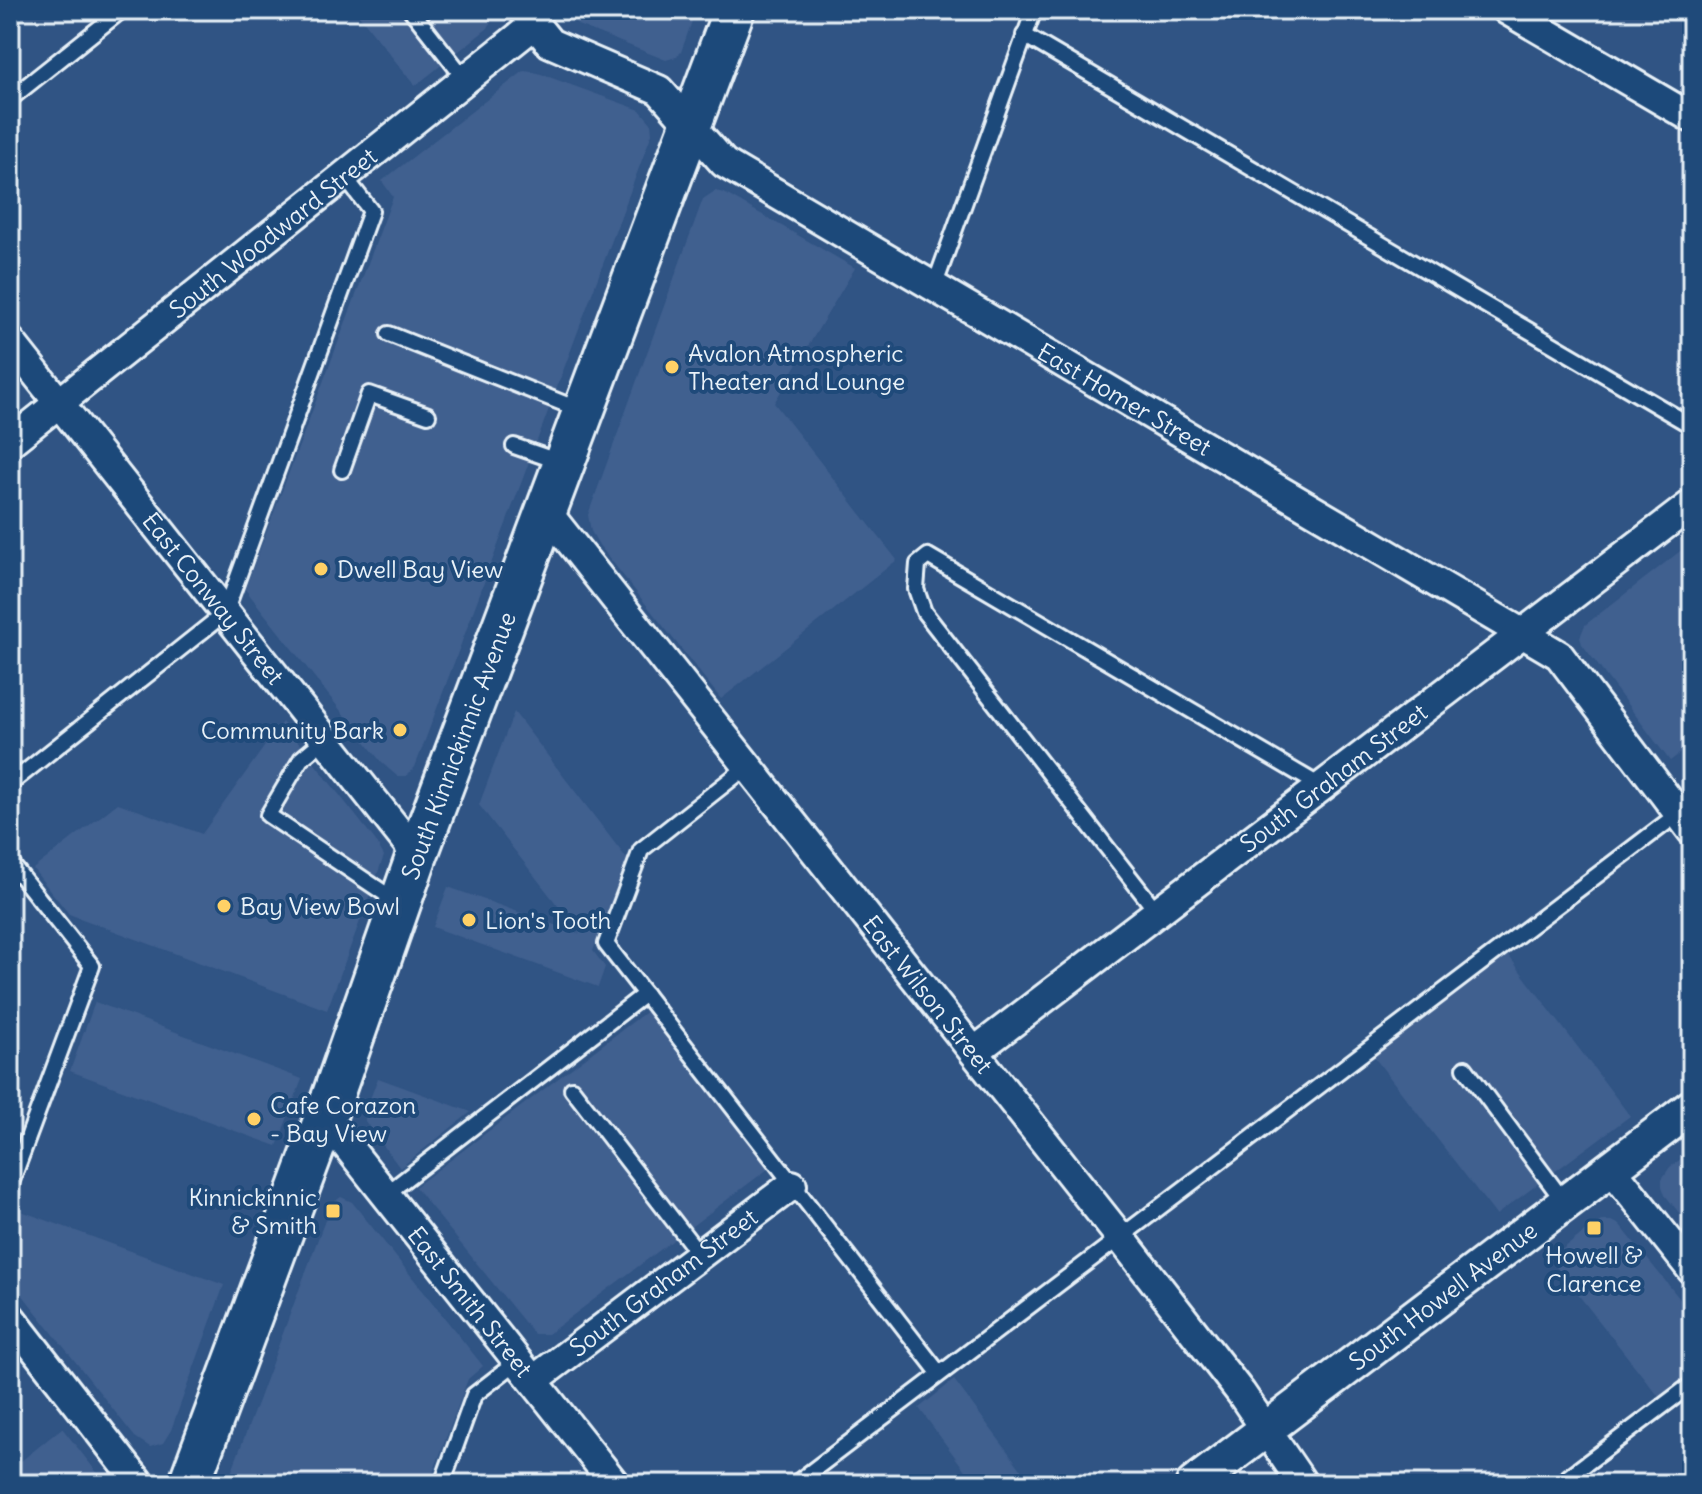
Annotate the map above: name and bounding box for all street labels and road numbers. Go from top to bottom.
street label: South Woodward Street [163,141,383,324]
street label: East Homer Street [1032,336,1217,462]
street label: East Conway Street [136,506,291,690]
street label: South Kinnickinnic Avenue [395,608,522,883]
street label: South Graham Street [1234,697,1433,859]
street label: East Wilson Street [856,909,1000,1079]
street label: South Graham Street [563,1202,763,1363]
street label: South Howell Avenue [1343,1215,1543,1376]
street label: East Smith Street [401,1220,539,1383]

